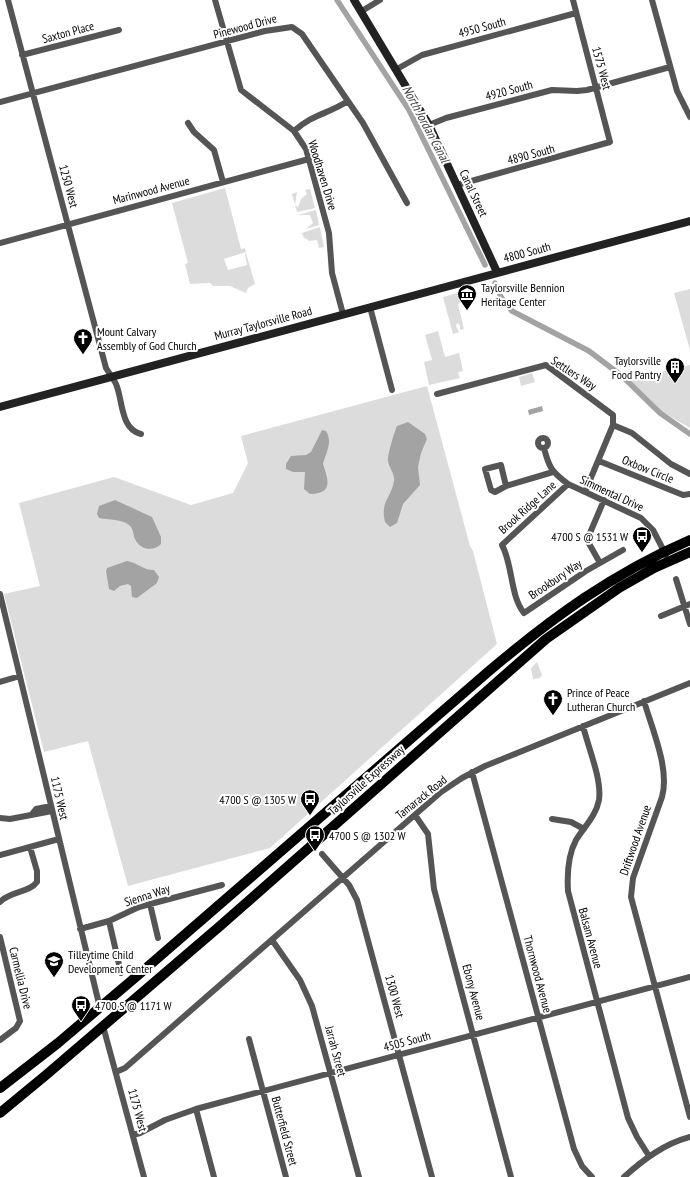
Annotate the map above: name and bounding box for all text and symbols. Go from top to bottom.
street label: Pinewood Drive [212,10,278,42]
street label: 4950 South [457,14,507,40]
street label: Saxton Place [40,18,96,46]
street label: 1575 West [589,45,615,92]
street label: 4920 South [484,77,534,103]
water label: North Jordan Canal [399,82,454,167]
street label: Woodhaven Drive [305,138,341,212]
street label: 4890 South [506,141,556,167]
street label: 1250 West [56,163,82,210]
street label: Canal Street [457,167,492,220]
street label: Marinwood Avenue [111,173,191,207]
street label: 4800 South [502,239,552,265]
place label: Taylorsville Bennion Heritage Center [481,280,565,309]
museum icon: Taylorsville Bennion Heritage Center [456,283,478,311]
street label: Murray Taylorsville Road [213,303,313,343]
place label: Mount Calvary Assembly of God Church [97,324,197,353]
church icon: Mount Calvary Assembly of God Church [72,327,94,355]
street label: Settlers Way [548,353,600,393]
place label: Taylorsville Food Pantry [612,353,661,382]
building icon: Taylorsville Food Pantry [664,356,686,384]
street label: Oxbow Circle [620,452,676,486]
street label: Simmental Drive [578,472,646,514]
street label: Brook Ridge Lane [495,477,559,537]
bus stop icon: 4700 S @ 1531 W [631,525,653,553]
place label: 4700 S @ 1531 W [551,529,628,544]
street label: Brookbury Way [525,555,585,602]
place label: Prince of Peace Lutheran Church [567,685,635,714]
church icon: Prince of Peace Lutheran Church [542,688,564,716]
street label: Taylorsville Expressway [325,742,408,818]
street label: Tamarack Road [392,772,450,822]
street label: 1175 West [48,775,72,822]
bus stop icon: 4700 S @ 1305 W [299,788,321,816]
place label: 4700 S @ 1305 W [219,792,296,807]
street label: Driftwood Avenue [616,803,654,877]
bus stop icon: 4700 S @ 1302 W [304,824,326,852]
place label: 4700 S @ 1302 W [329,828,406,843]
street label: Sienna Way [122,880,172,909]
street label: Balsam Avenue [576,906,606,970]
street label: Thornwood Avenue [520,934,556,1014]
street label: Carmellia Drive [6,945,36,1011]
place label: Tilleytime Child Development Center [68,947,153,976]
school or university icon: Tilleytime Child Development Center [43,950,65,978]
street label: Ebony Avenue [459,962,489,1022]
street label: 1300 West [382,973,408,1020]
bus stop icon: 4700 S @ 1171 W [70,994,92,1022]
place label: 4700 S @ 1171 W [95,998,172,1013]
street label: Jarrah Street [322,1023,350,1079]
street label: 4505 South [382,1028,432,1054]
street label: 1175 West [125,1087,151,1134]
street label: Butterfield Street [269,1095,302,1168]

